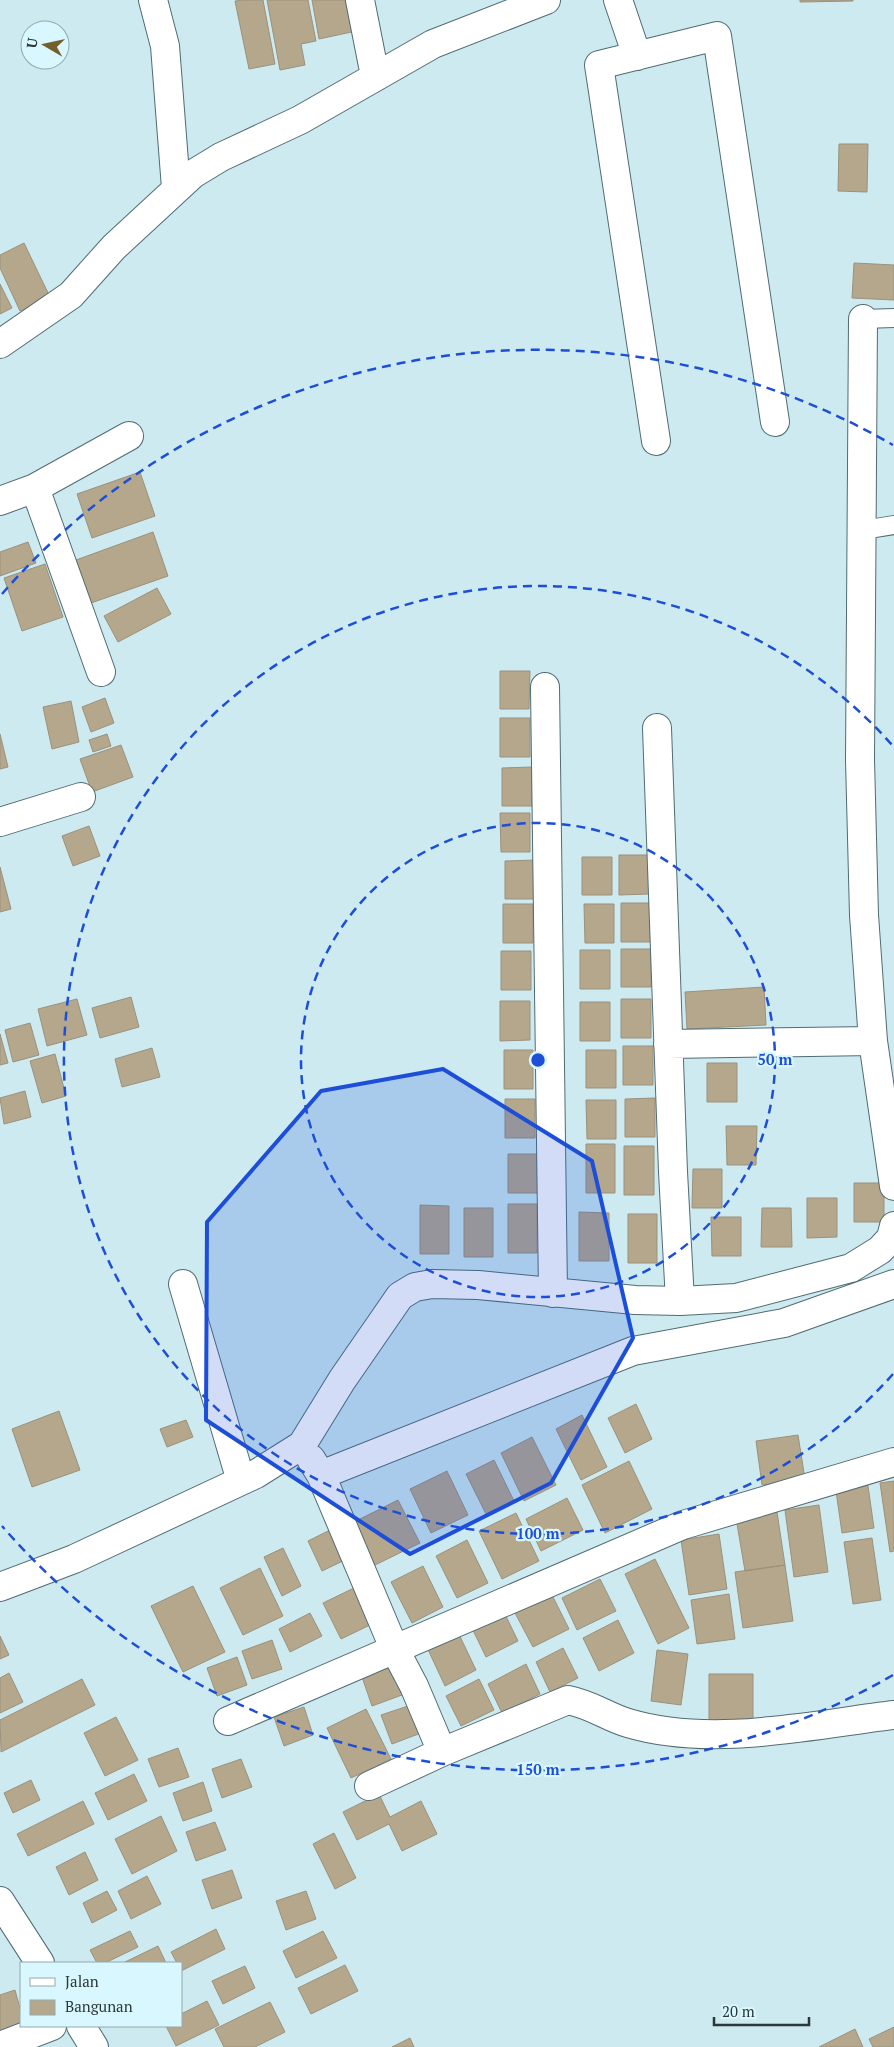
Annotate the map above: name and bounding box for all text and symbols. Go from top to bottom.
north arrow [20,20,70,70]
text: U [21,36,42,49]
text: 50 m [758,1049,793,1069]
centre of rings [529,1051,547,1069]
text: 100 m [516,1523,560,1543]
text: 150 m [516,1759,560,1779]
legend [20,1962,182,2027]
text: Jalan [65,1971,99,1991]
scale bar [714,1994,809,2026]
text: Bangunan [65,1996,133,2016]
text: 20 m [722,2001,755,2021]

